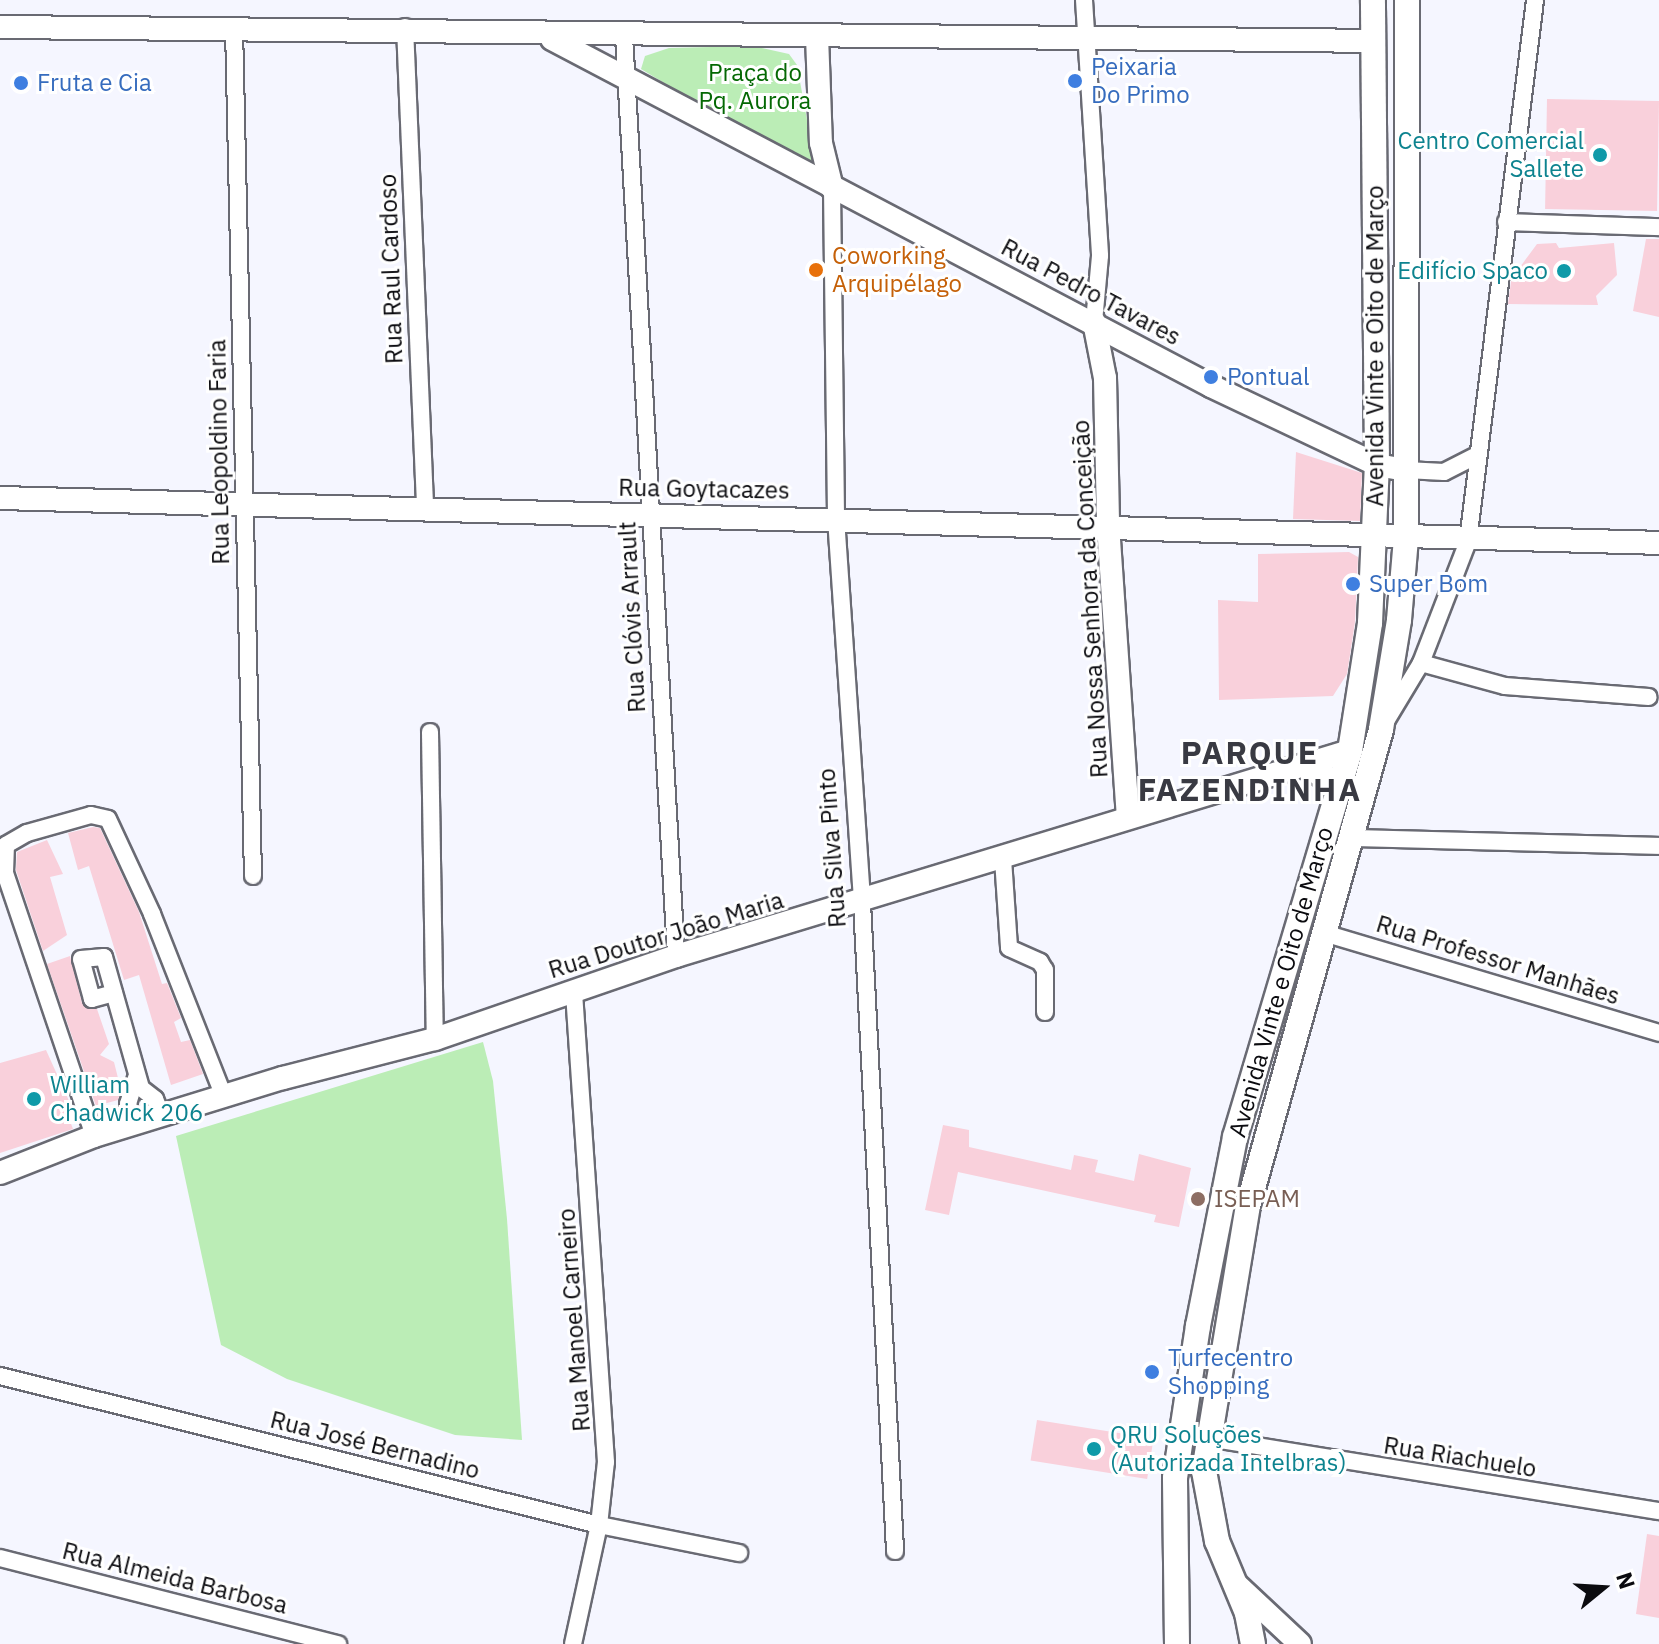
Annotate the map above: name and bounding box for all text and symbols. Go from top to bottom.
place label: Peixaria Do Primo [1091,53,1190,109]
park label: Praça do Pq. Aurora [699,59,811,115]
place label: Fruta e Cia [37,69,152,97]
marker: Peixaria Do Primo [1066,72,1084,90]
marker: Fruta e Cia [12,74,30,92]
place label: Centro Comercial Sallete [1397,127,1584,183]
marker: Centro Comercial Sallete [1591,146,1609,164]
street label: Rua Raul Cardoso [373,174,409,364]
street label: Avenida Vinte e Oito de Março [1361,185,1389,507]
street label: Rua Pedro Tavares [996,233,1186,351]
place label: Coworking Arquipélago [832,242,962,298]
place label: Edifício Spaco [1397,257,1548,285]
marker: Coworking Arquipélago [807,261,825,279]
marker: Edifício Spaco [1555,262,1573,280]
street label: Rua Leopoldino Faria [203,339,235,565]
place label: Pontual [1227,363,1310,391]
marker: Pontual [1202,368,1220,386]
street label: Rua Nossa Senhora da Conceição [1066,419,1114,779]
street label: Rua Goytacazes [618,473,790,505]
street label: Rua Clóvis Arrault [613,521,651,713]
place label: Super Bom [1369,570,1488,598]
marker: Super Bom [1344,575,1362,593]
district label: PARQUE FAZENDINHA [1138,734,1362,809]
street label: Rua Silva Pinto [812,767,852,929]
street label: Avenida Vinte e Oito de Março [1223,823,1339,1141]
street label: Rua Doutor João Maria [545,885,787,985]
street label: Rua Professor Manhães [1373,909,1623,1011]
place label: William Chadwick 206 [50,1071,203,1127]
marker: William Chadwick 206 [25,1090,43,1108]
place label: ISEPAM [1214,1185,1300,1213]
marker: ISEPAM [1189,1190,1207,1208]
street label: Rua Manoel Carneiro [552,1207,596,1433]
place label: Turfecentro Shopping [1168,1344,1293,1400]
marker: Turfecentro Shopping [1143,1363,1161,1381]
street label: Rua José Bernadino [267,1405,483,1485]
place label: QRU Soluções (Autorizada Intelbras) [1110,1421,1346,1477]
street label: Rua Riachuelo [1382,1431,1538,1483]
marker: QRU Soluções (Autorizada Intelbras) [1085,1440,1103,1458]
street label: Rua Almeida Barbosa [59,1536,291,1620]
north arrow [1563,1548,1643,1628]
text: N [1610,1568,1643,1592]

